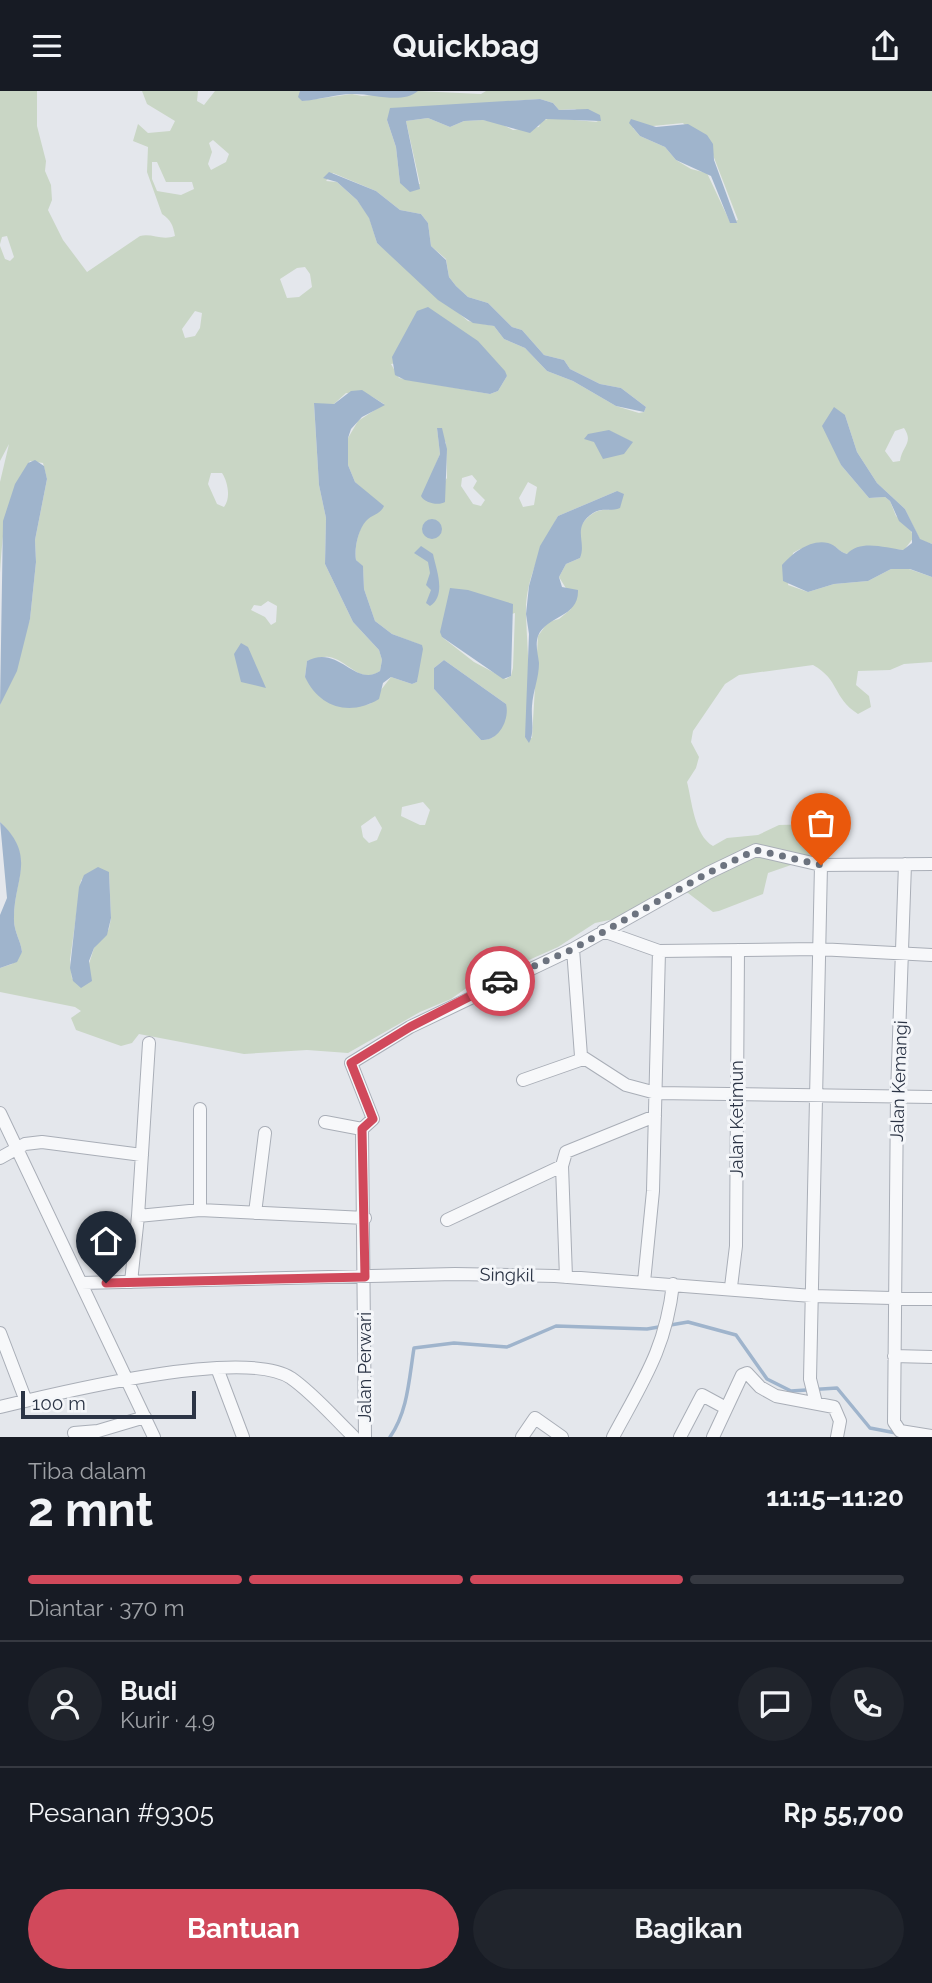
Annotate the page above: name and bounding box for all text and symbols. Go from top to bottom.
icon: menu [28,27,66,65]
text: Quickbag [393,27,539,64]
icon: share [866,27,904,65]
pin [791,793,851,865]
icon: bag [802,804,840,842]
courier [465,946,535,1016]
icon: car [481,962,519,1000]
street label: Jalan Kemangi [886,1020,911,1142]
street label: Jalan Ketimun [726,1060,747,1178]
pin [76,1211,136,1283]
icon: home [87,1222,125,1260]
street label: Singkil [479,1264,535,1285]
street label: Jalan Perwari [354,1312,375,1422]
scale bar [21,1388,196,1420]
text: 100 m [32,1392,86,1414]
text: Tiba dalam [28,1457,146,1484]
text: 11:15–11:20 [766,1482,904,1512]
text: 2 mnt [28,1483,153,1537]
text: Diantar · 370 m [28,1594,185,1621]
button: person [28,1667,102,1741]
button: chat [738,1667,812,1741]
button: phone [830,1667,904,1741]
text: Budi [120,1676,177,1706]
text: Kurir · 4.9 [120,1706,215,1733]
text: Pesanan #9305 [28,1798,214,1828]
text: Rp 55,700 [783,1798,904,1828]
button: Bantuan [28,1889,459,1969]
button: Bagikan [473,1889,904,1969]

